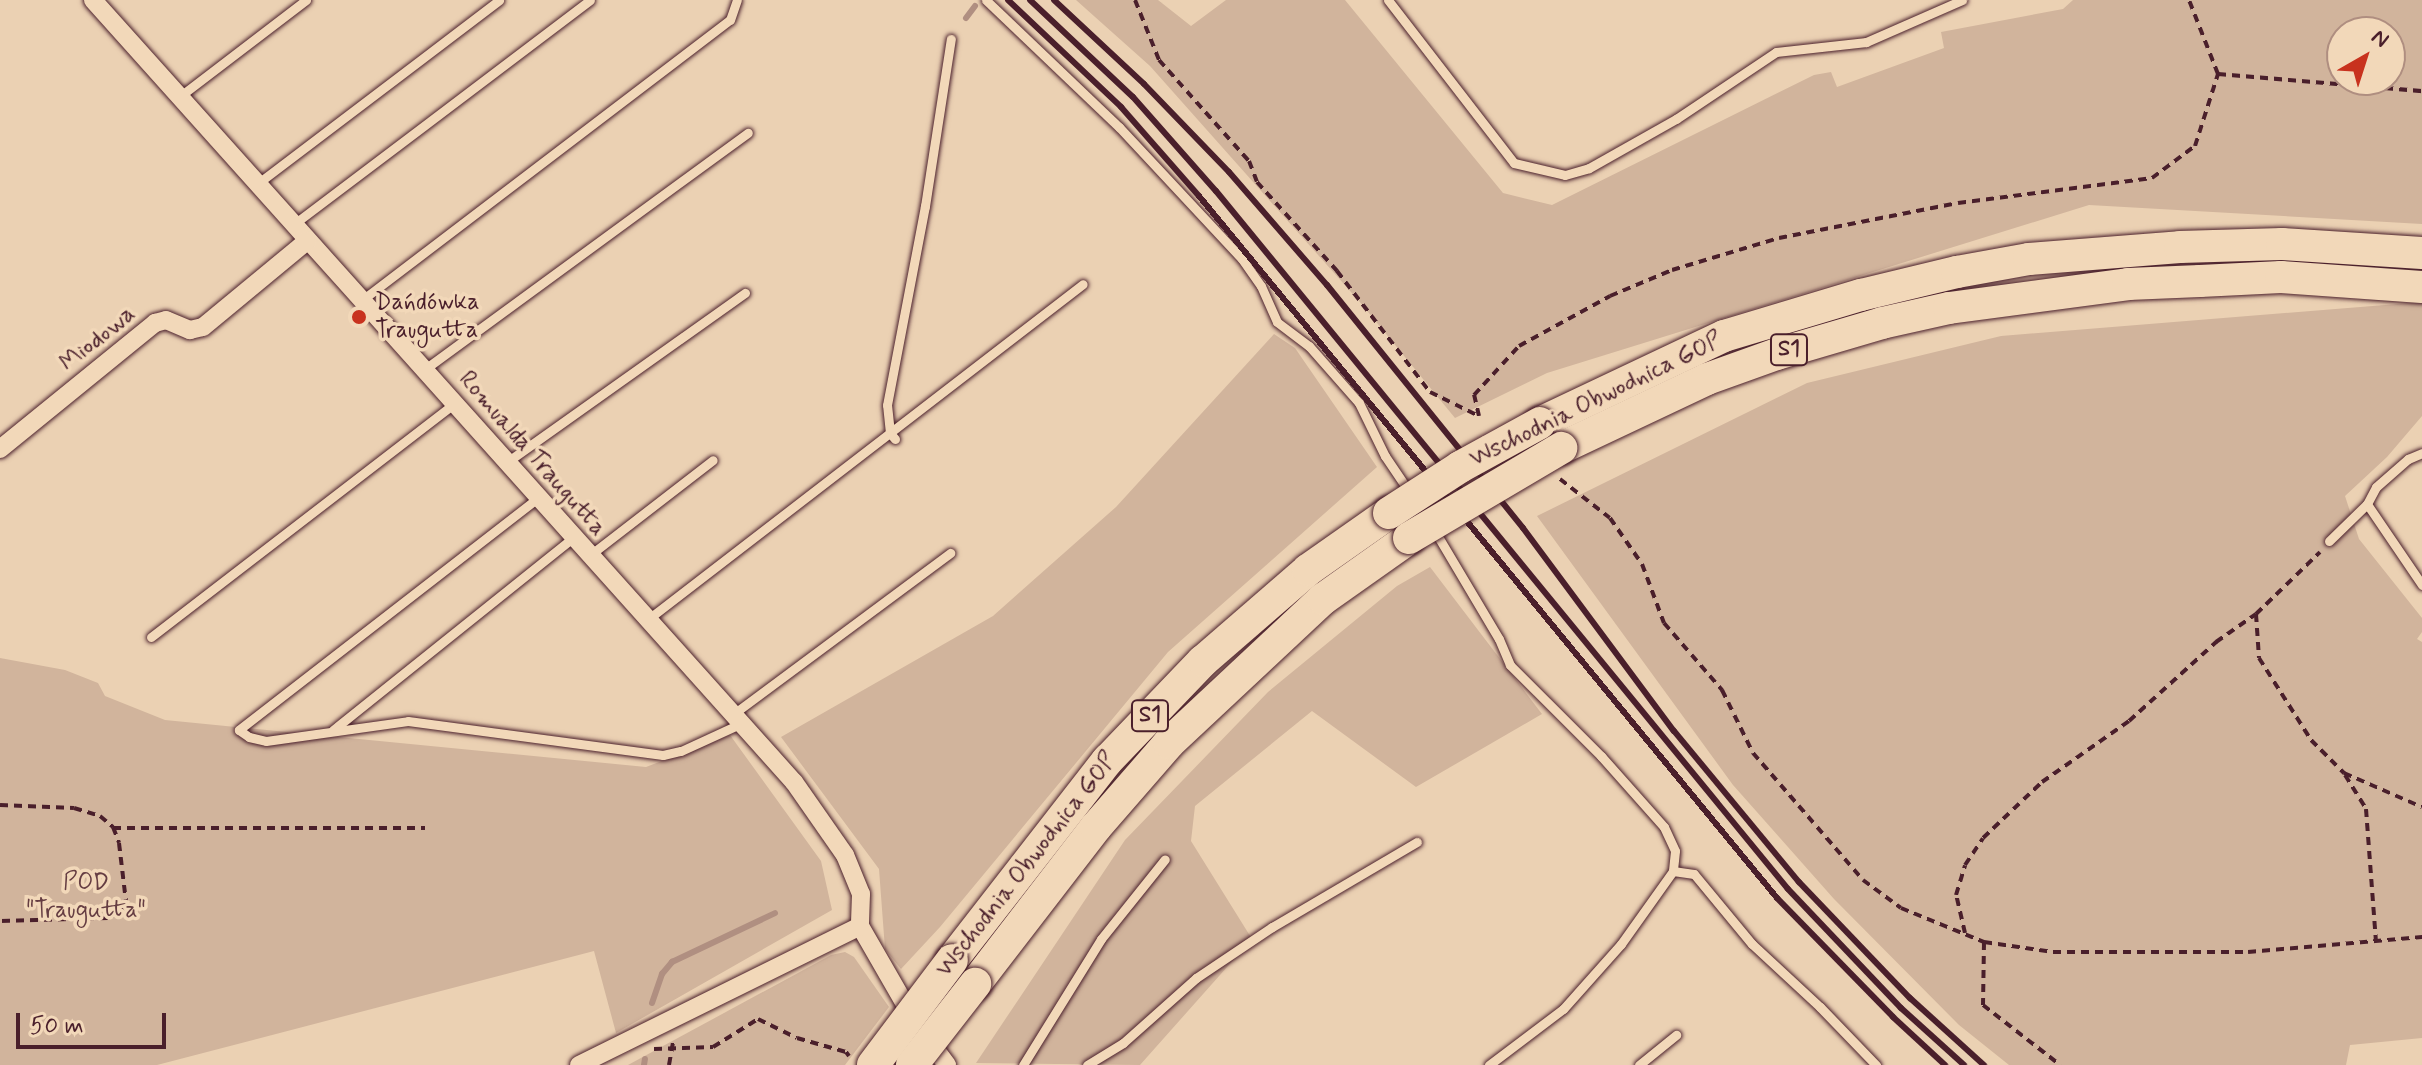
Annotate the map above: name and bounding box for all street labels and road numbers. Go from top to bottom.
street label: Miodowa [54,300,142,378]
street label: Wschodnia Obwodnica GOP [1465,326,1727,474]
road number: S1 [1769,332,1809,368]
street label: Romualda Traugutta [453,366,611,542]
road number: S1 [1130,698,1170,734]
street label: Wschodnia Obwodnica GOP [931,747,1123,983]

